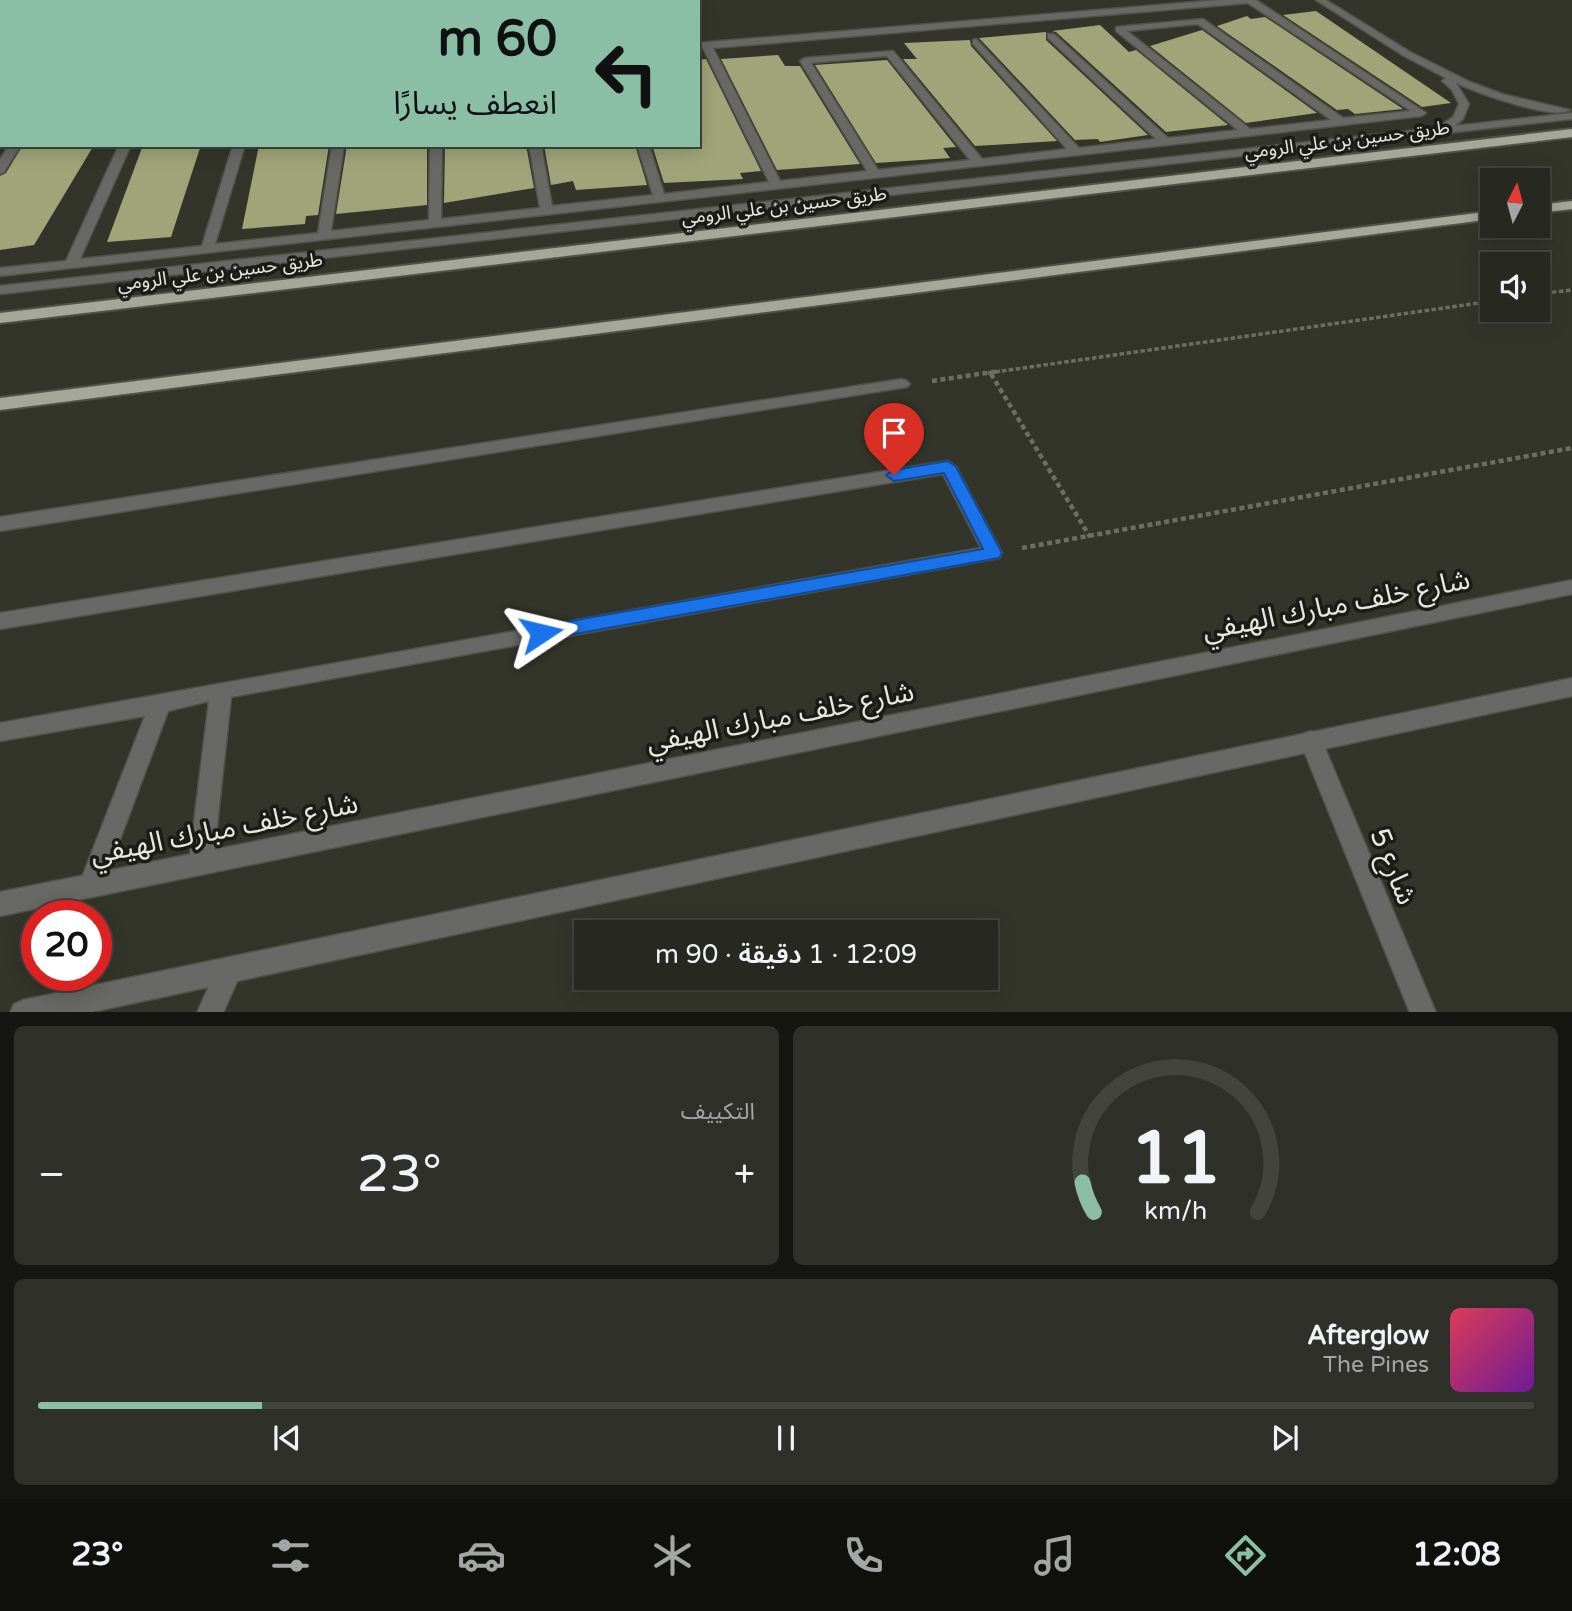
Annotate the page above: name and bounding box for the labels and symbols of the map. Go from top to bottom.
street label: طريق حسين بن علي الرومي [1243,116,1452,167]
north arrow [1480,168,1550,238]
street label: طريق حسين بن علي الرومي [680,182,889,233]
street label: طريق حسين بن علي الرومي [116,248,325,299]
pin [864,403,924,475]
street label: شارع خلف مبارك الهيفي [1200,562,1474,651]
position arrow [504,596,578,670]
street label: شارع خلف مبارك الهيفي [644,674,918,763]
street label: شارع خلف مبارك الهيفي [88,786,362,875]
street label: شارع 5 [1360,823,1424,911]
speed limit sign: 20 [21,900,112,991]

